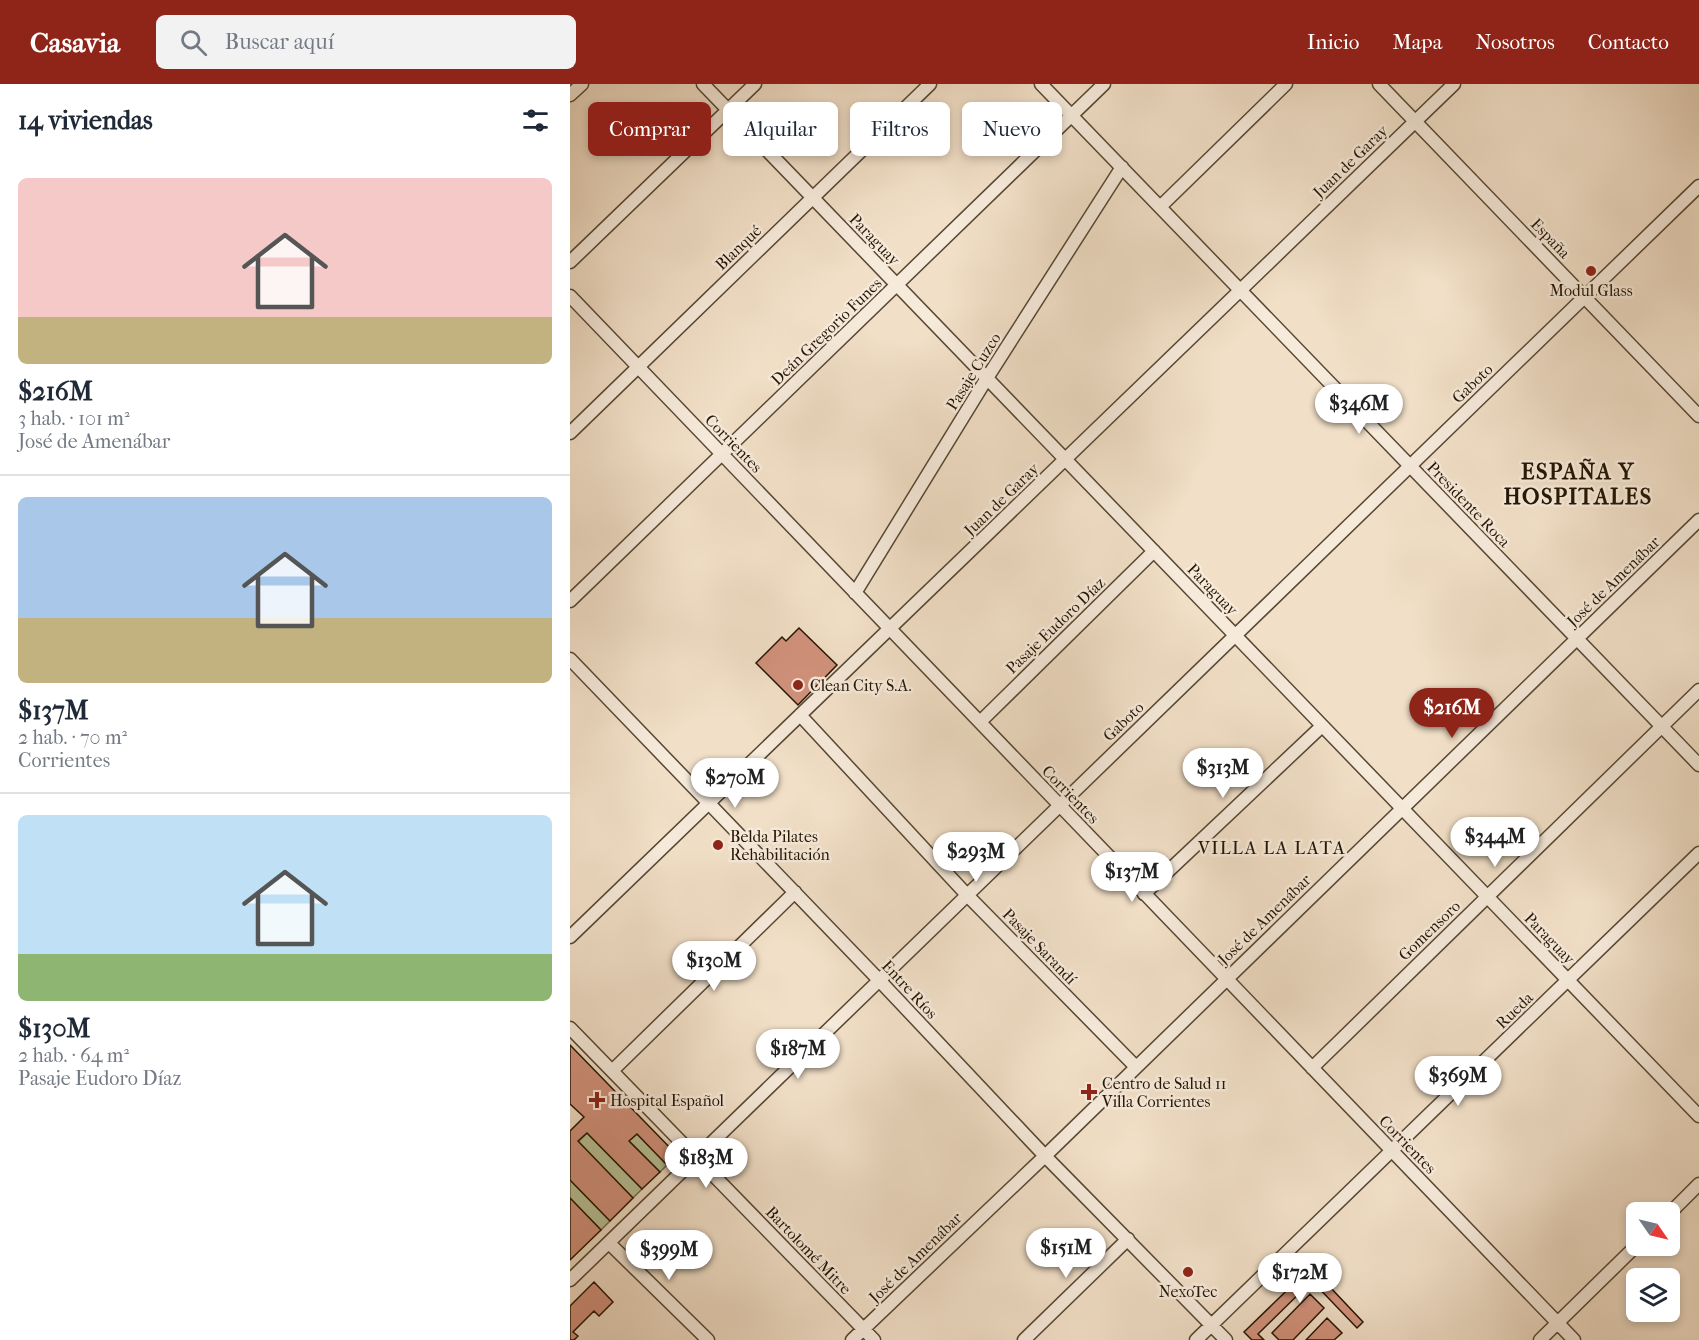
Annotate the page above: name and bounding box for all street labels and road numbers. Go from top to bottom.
street label: Juan de Garay [1308,121,1392,203]
street label: Paraguay [845,209,904,270]
street label: España [1527,214,1575,263]
street label: Blanqué [711,221,765,274]
street label: Deán Gregorio Funes [767,274,886,389]
street label: Pasaje Cuzco [942,329,1005,413]
street label: Gaboto [1448,360,1497,407]
street label: Corrientes [701,410,766,476]
street label: Presidente Roca [1423,458,1515,552]
street label: Juan de Garay [959,459,1043,541]
street label: José de Amenábar [1561,532,1664,632]
street label: Paraguay [1183,559,1242,620]
street label: Pasaje Eudoro Díaz [1002,573,1109,678]
street label: Gaboto [1099,698,1148,745]
street label: Corrientes [1038,761,1103,827]
street label: José de Amenábar [1212,870,1315,970]
street label: Gomensoro [1395,896,1464,964]
street label: Pasaje Sarandí [999,904,1081,988]
street label: Paraguay [1520,908,1579,969]
street label: Entre Ríos [878,956,942,1023]
street label: Rueda [1492,988,1537,1033]
street label: Corrientes [1375,1111,1440,1177]
street label: Bartolomé Mitre [762,1202,855,1298]
street label: José de Amenábar [863,1208,966,1308]

